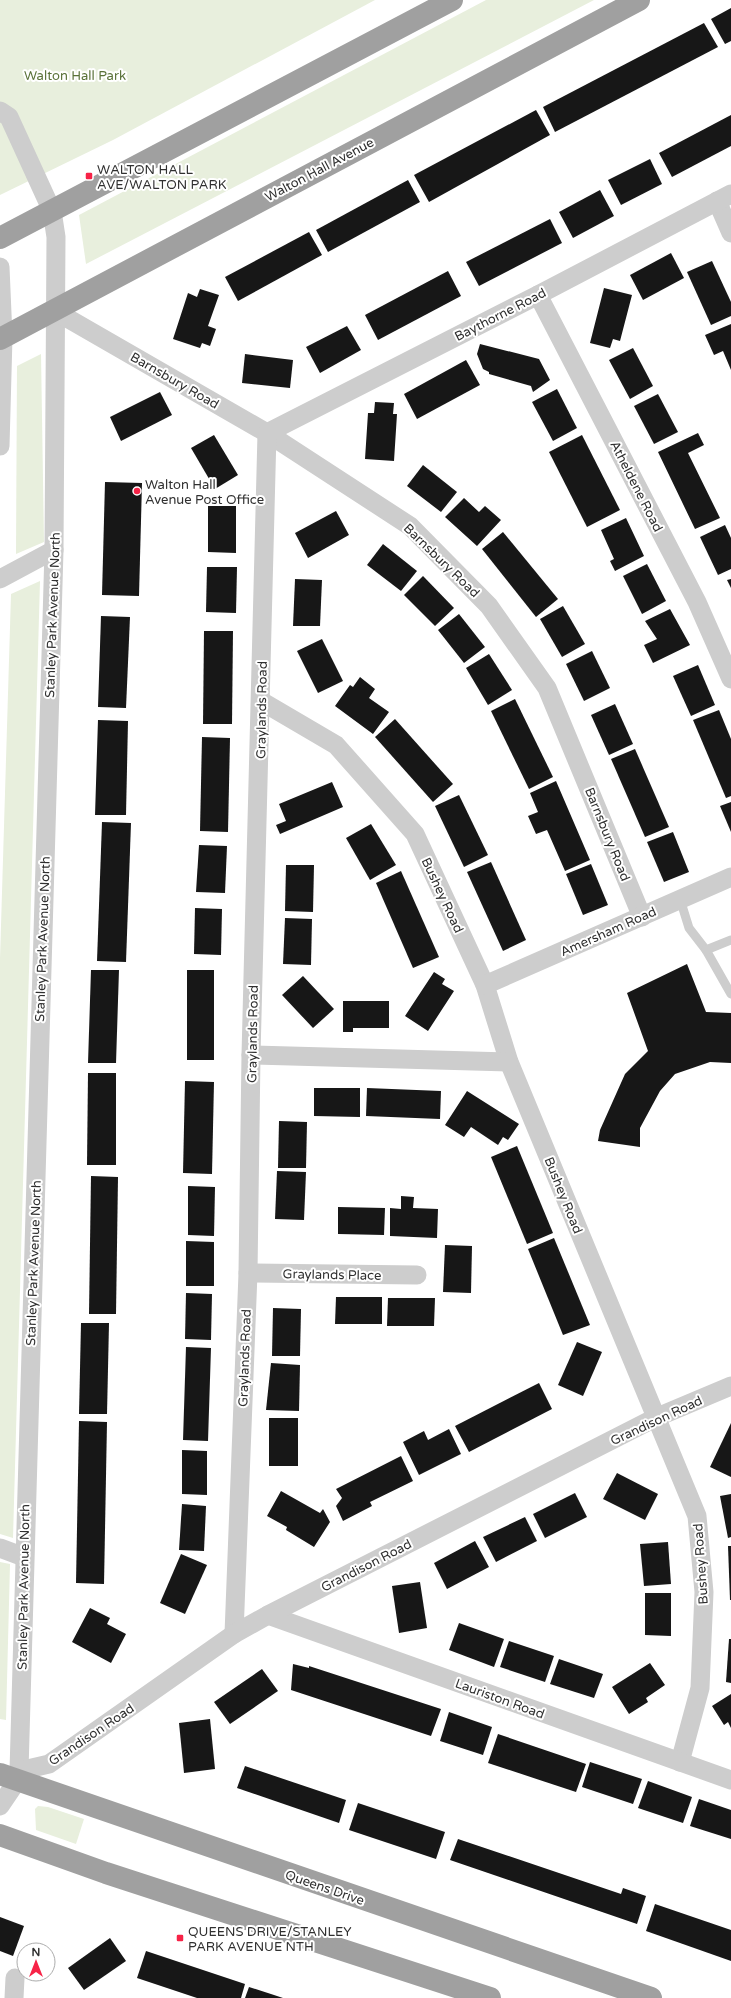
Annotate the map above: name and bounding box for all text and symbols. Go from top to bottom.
park label: Walton Hall Park [24,68,126,84]
street label: Walton Hall Avenue [262,134,377,205]
place label: WALTON HALL AVE/WALTON PARK [97,162,227,193]
marker: WALTON HALL AVE/WALTON PARK [84,171,94,181]
street label: Baythorne Road [452,285,549,345]
street label: Barnsbury Road [127,349,222,413]
street label: Atheldene Road [606,438,666,535]
place label: Walton Hall Avenue Post Office [145,477,264,508]
marker: Walton Hall Avenue Post Office [132,486,142,496]
street label: Barnsbury Road [400,520,483,601]
street label: Stanley Park Avenue North [42,532,64,698]
street label: Graylands Road [253,661,271,759]
street label: Barnsbury Road [581,785,633,884]
street label: Bushey Road [418,855,467,936]
street label: Stanley Park Avenue North [32,856,54,1022]
street label: Amersham Road [558,904,659,960]
street label: Graylands Road [244,985,262,1083]
street label: Bushey Road [540,1155,586,1236]
street label: Stanley Park Avenue North [23,1180,45,1346]
street label: Graylands Place [282,1266,381,1284]
street label: Graylands Road [235,1309,255,1407]
street label: Grandison Road [608,1393,705,1449]
street label: Stanley Park Avenue North [15,1504,33,1670]
street label: Bushey Road [690,1523,712,1605]
street label: Grandison Road [318,1536,414,1596]
street label: Lauriston Road [453,1675,546,1723]
street label: Grandison Road [46,1700,137,1769]
street label: Queens Drive [283,1867,366,1909]
place label: QUEENS DRIVE/STANLEY PARK AVENUE NTH [188,1924,352,1955]
marker: QUEENS DRIVE/STANLEY PARK AVENUE NTH [175,1933,185,1943]
north arrow [16,1942,56,1982]
text: N [32,1946,40,1959]

